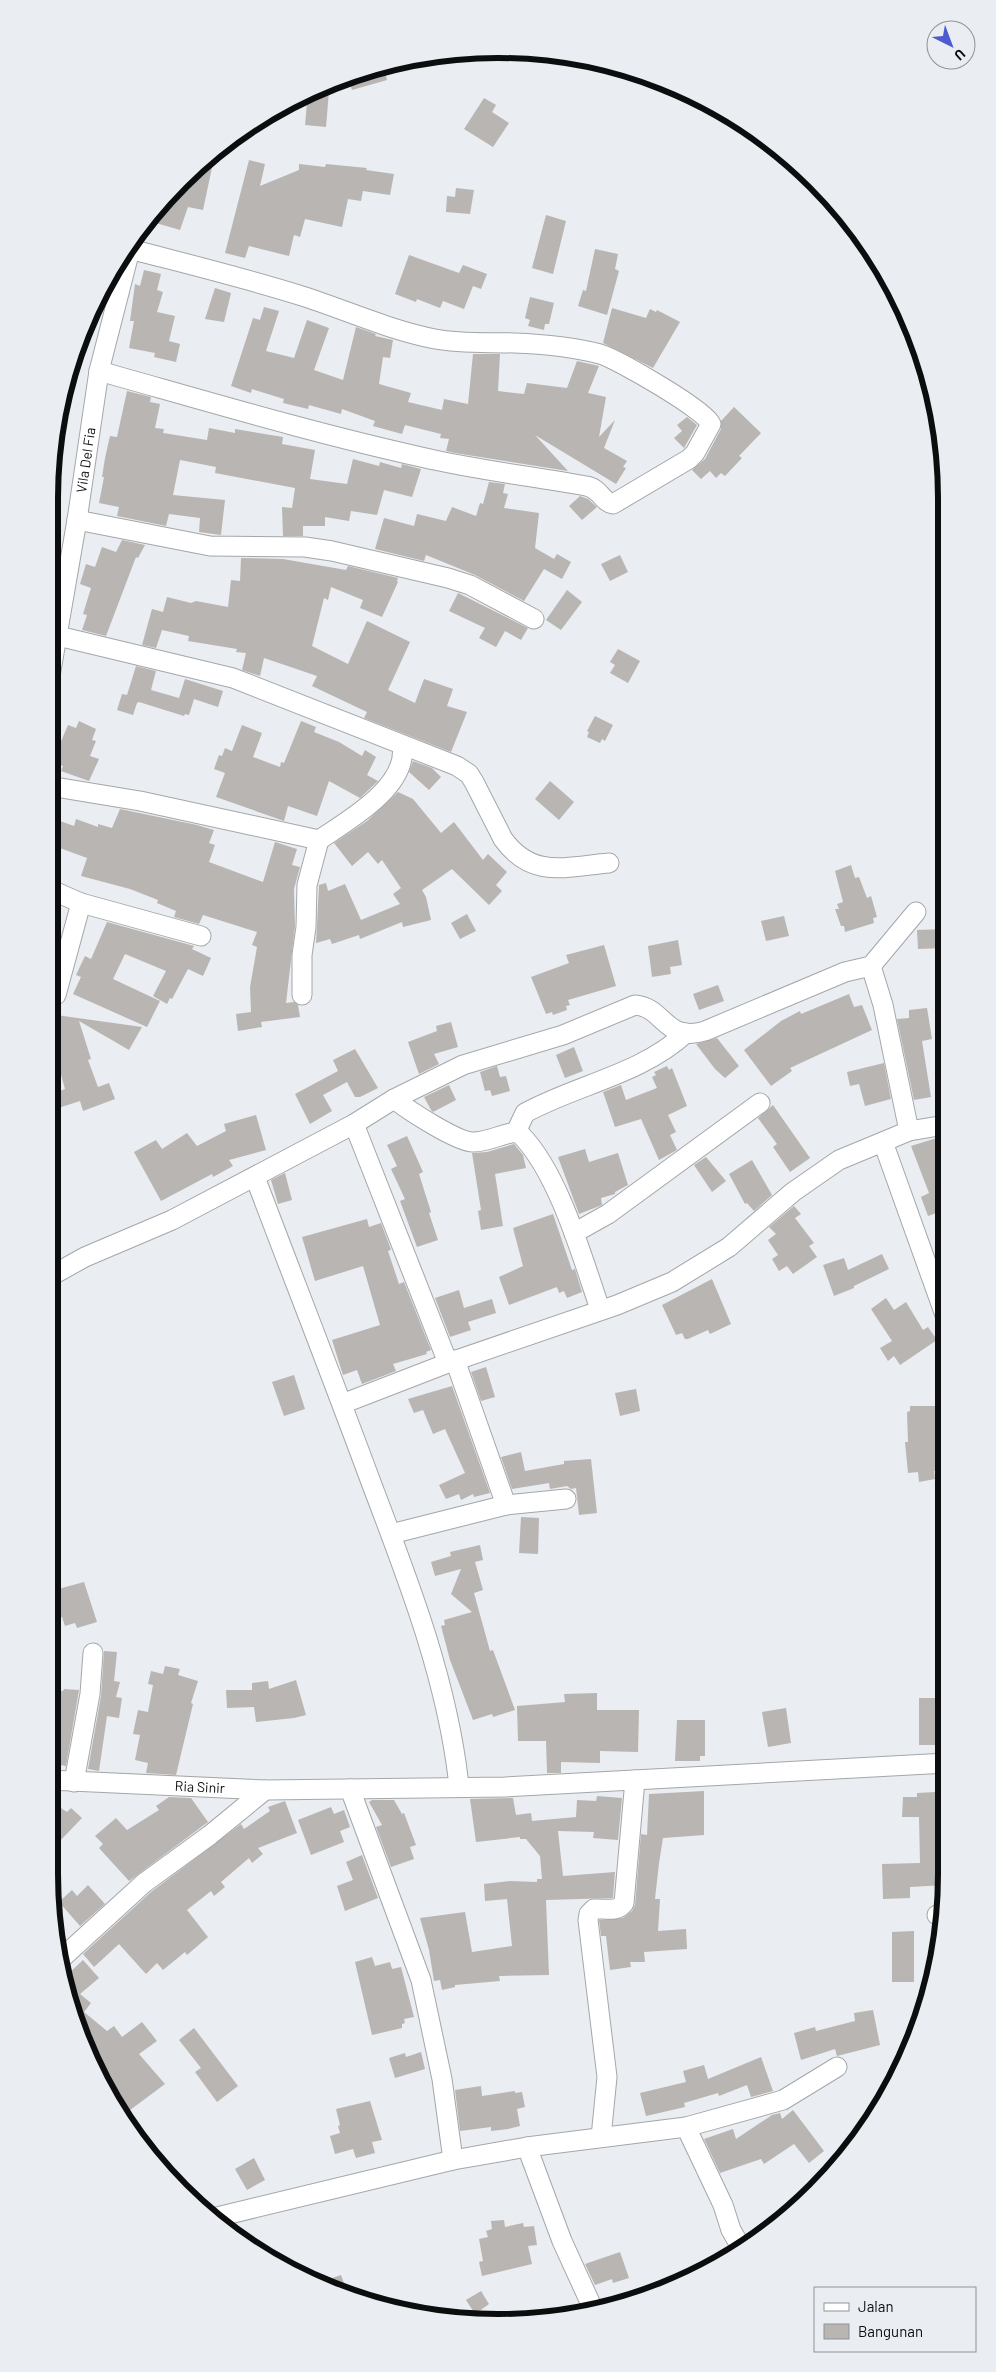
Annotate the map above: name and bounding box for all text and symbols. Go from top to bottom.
north arrow [926,20,976,70]
text: U [951,46,969,64]
street label: Vila Del Fia [72,426,99,494]
street label: Ria Sinir [174,1777,225,1796]
legend [814,2287,976,2352]
text: Jalan [858,2297,894,2315]
text: Bangunan [858,2322,923,2340]

